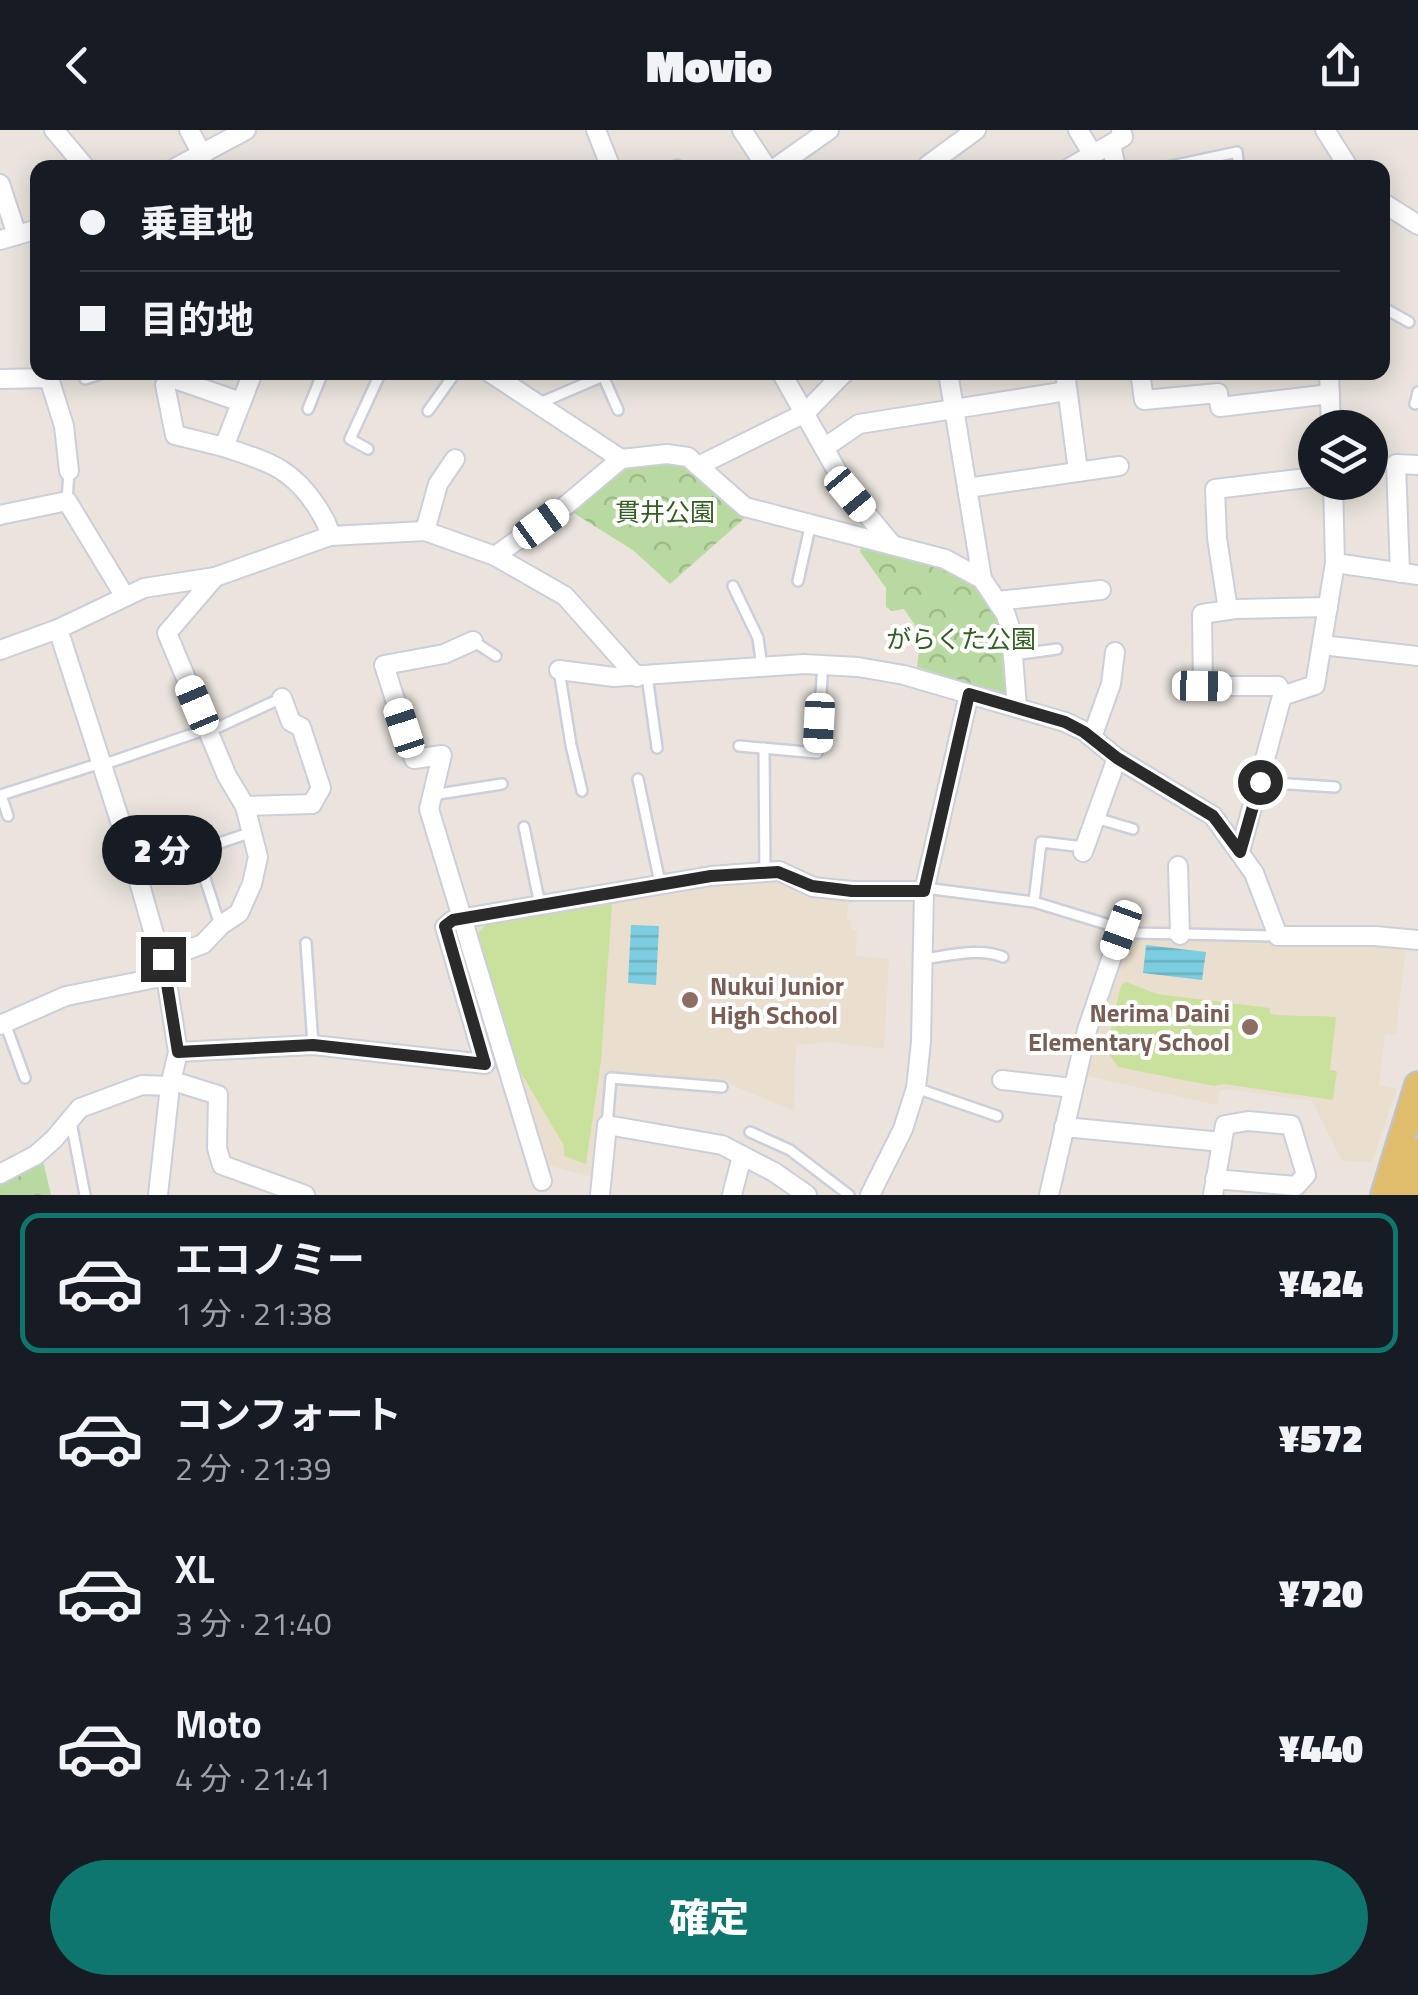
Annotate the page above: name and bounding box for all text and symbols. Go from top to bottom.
text: Movio [646,31,772,99]
icon: back [50,38,105,93]
icon: share [1313,38,1368,93]
text: 乗車地 [140,194,254,252]
text: 目的地 [140,290,254,348]
map controls [1298,410,1388,500]
button: layers [1298,410,1388,500]
car [819,461,881,527]
park label: 貫井公園 [615,493,715,531]
car [508,494,574,554]
park label: がらくた公園 [886,620,1036,658]
car [1172,670,1232,702]
car [171,672,223,738]
car [802,692,836,754]
car [380,695,428,761]
route start [1238,760,1283,805]
callout: 2 分 [103,814,223,884]
text: 2 分 [134,826,190,874]
car [1097,897,1145,963]
route end [141,937,186,982]
place label: Nukui Junior High School [710,967,844,1034]
marker: Nukui Junior High School [679,989,701,1011]
place label: Nerima Daini Elementary School [1028,994,1230,1061]
marker: Nerima Daini Elementary School [1239,1016,1261,1038]
text: エコノミー [175,1230,365,1288]
icon: car [55,1238,145,1328]
text: ¥424 [1278,1254,1363,1312]
text: 1 分 · 21:38 [175,1289,332,1337]
text: コンフォート [175,1385,402,1443]
icon: car [55,1393,145,1483]
text: ¥572 [1278,1409,1363,1467]
text: 2 分 · 21:39 [175,1444,332,1492]
text: XL [175,1540,215,1598]
icon: car [55,1548,145,1638]
text: ¥720 [1278,1564,1363,1622]
text: 3 分 · 21:40 [175,1599,332,1647]
text: Moto [175,1695,262,1753]
icon: car [55,1703,145,1793]
text: ¥440 [1278,1719,1363,1777]
text: 4 分 · 21:41 [175,1754,332,1802]
button: 確定 [50,1860,1368,1975]

